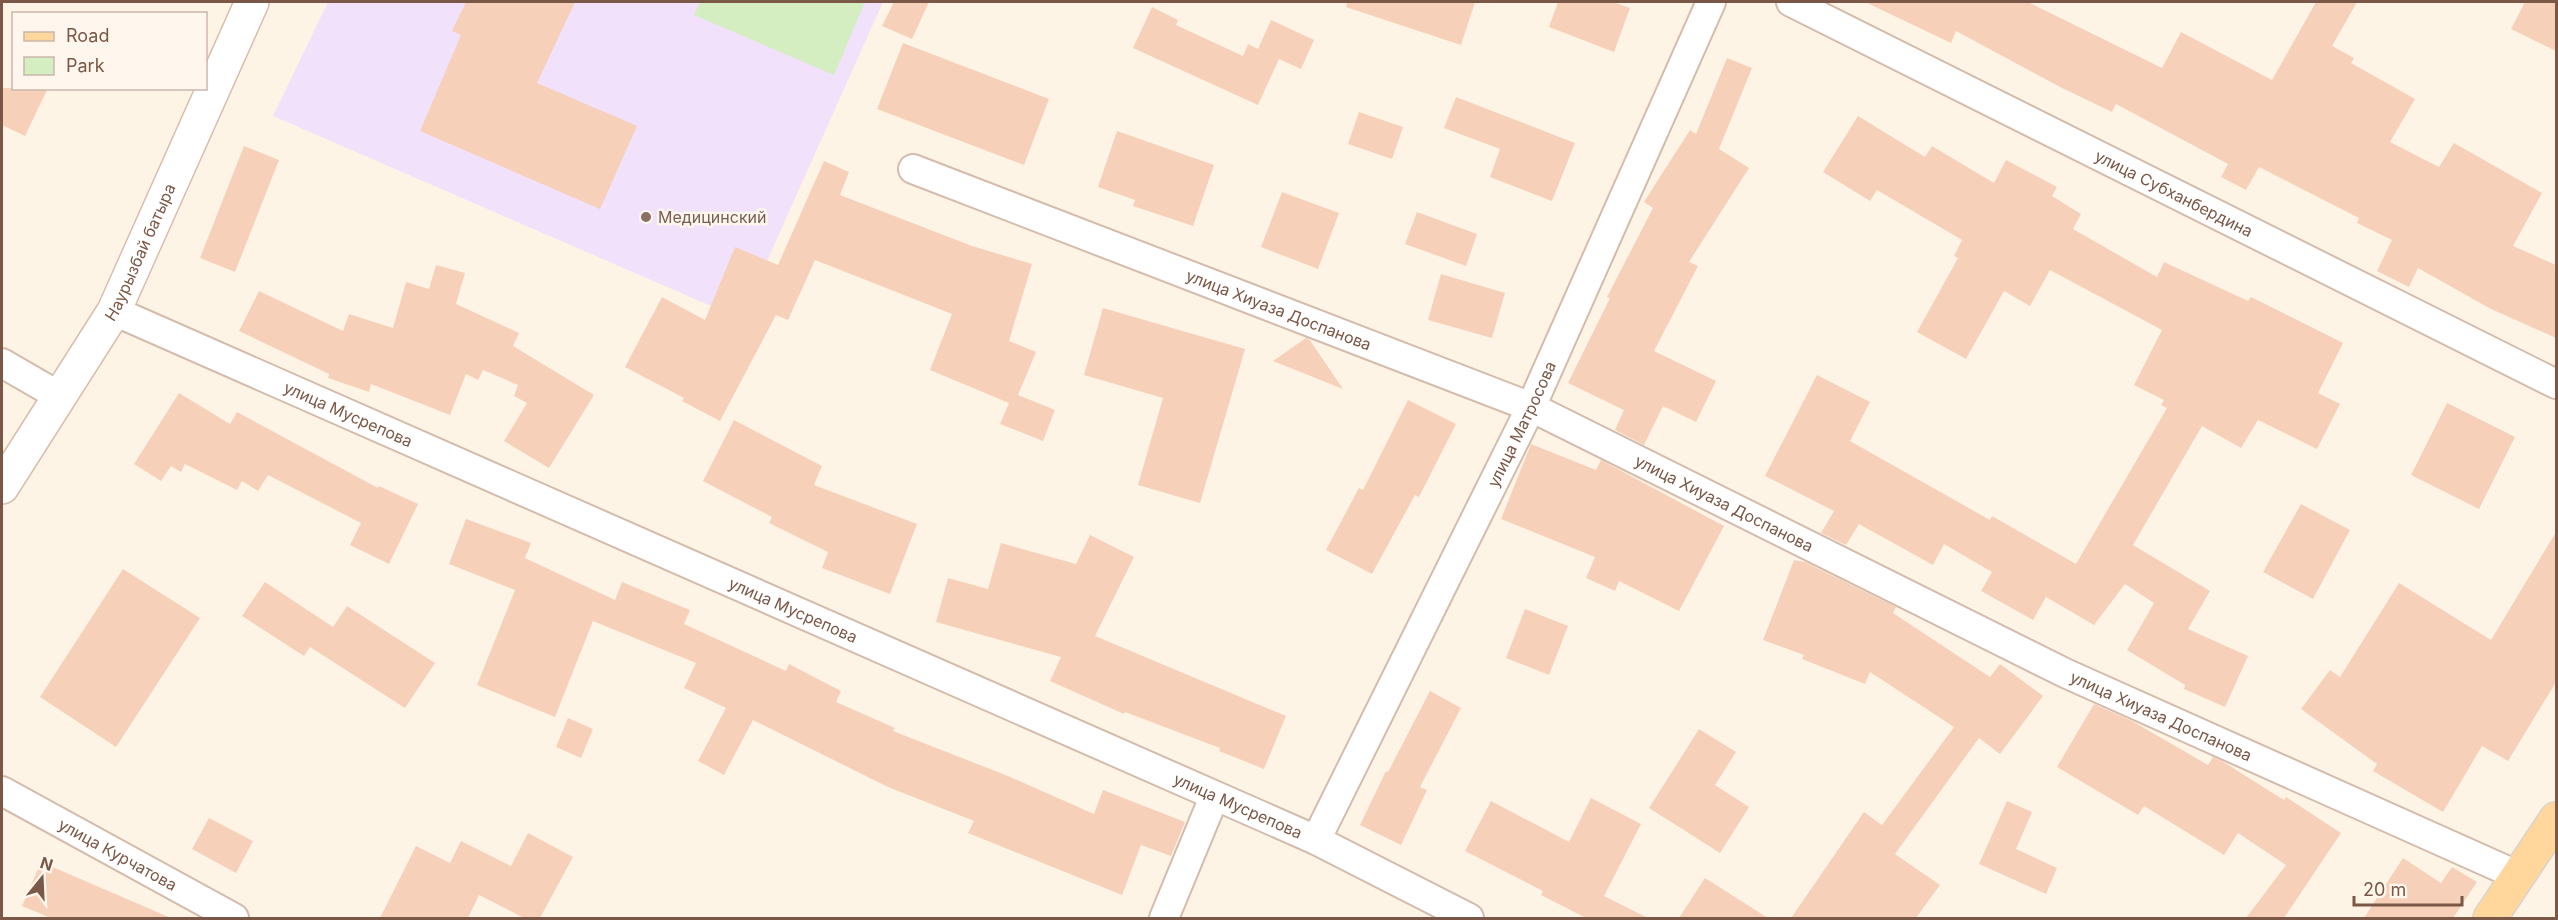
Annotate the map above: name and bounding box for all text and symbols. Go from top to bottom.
legend [12,12,207,90]
text: Road [66,25,109,46]
text: Park [66,55,105,76]
street label: улица Субханбердина [2092,145,2256,241]
street label: Наурызбай батыра [100,180,180,325]
place label: Медицинский [658,207,767,227]
marker: Медицинский [639,210,653,224]
street label: улица Хиуаза Доспанова [1183,265,1374,355]
street label: улица Матросова [1483,358,1560,490]
street label: улица Мусрепова [281,377,416,451]
street label: улица Хиуаза Доспанова [1632,450,1817,556]
street label: улица Мусрепова [726,573,861,647]
street label: улица Хиуаза Доспанова [2067,667,2255,765]
street label: улица Мусрепова [1171,769,1305,843]
street label: улица Курчатова [55,814,181,895]
north arrow [12,848,72,908]
text: N [38,852,56,875]
scale bar [2354,869,2462,907]
text: 20 m [2363,879,2406,900]

